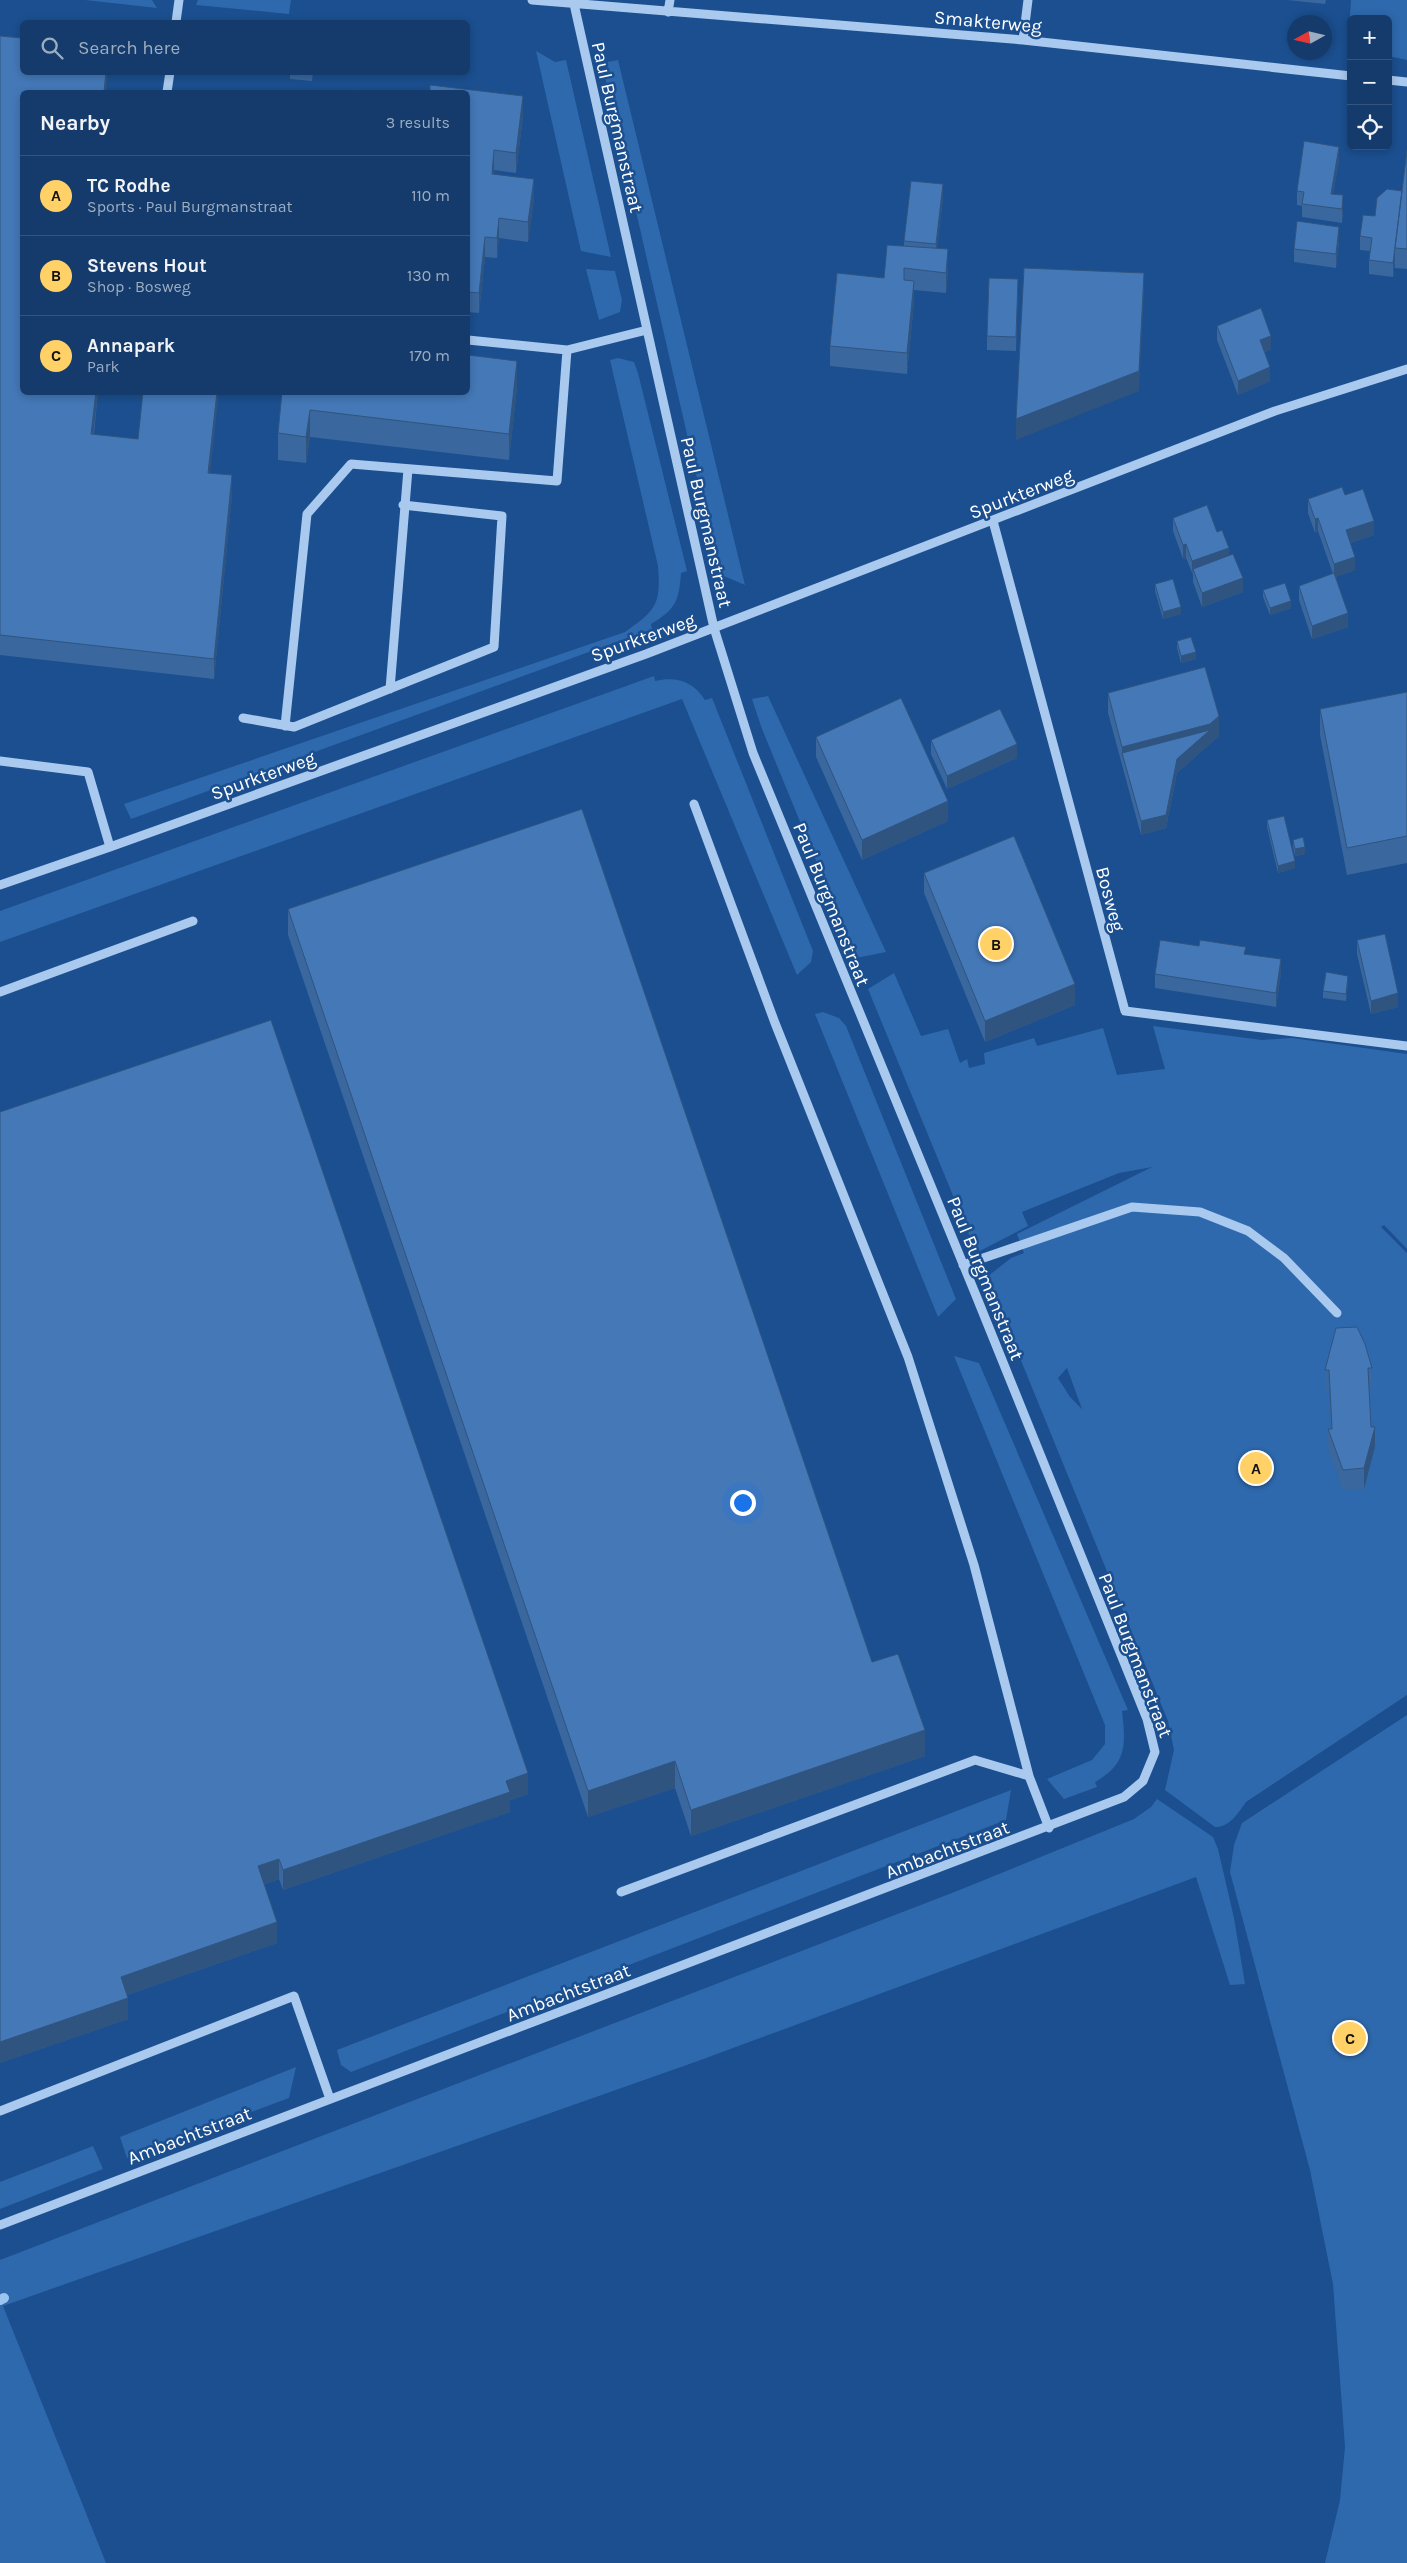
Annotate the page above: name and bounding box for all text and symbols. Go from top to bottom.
street label: Smakterweg [933,6,1043,38]
north arrow [1287,15,1332,60]
map controls [1347,15,1392,150]
button: + [1347,15,1392,60]
search box [20,20,470,75]
icon: search [38,34,66,62]
text: Search here [78,37,180,59]
street label: Paul Burgmanstraat [587,40,647,215]
button: − [1347,60,1392,105]
button: locate [1347,105,1392,150]
text: Nearby [40,111,110,135]
text: 3 results [386,113,450,132]
text: TC Rodhe [87,175,171,197]
text: A [51,186,61,205]
text: 110 m [411,186,450,205]
text: Sports · Paul Burgmanstraat [87,197,293,216]
text: Stevens Hout [87,255,207,277]
text: B [51,266,61,285]
text: 130 m [407,266,450,285]
text: Shop · Bosweg [87,277,191,296]
text: Annapark [87,335,175,357]
text: C [51,346,61,365]
text: 170 m [409,346,450,365]
text: Park [87,357,119,376]
street label: Paul Burgmanstraat [676,435,736,610]
street label: Spurkterweg [966,464,1077,524]
street label: Spurkterweg [588,609,699,667]
street label: Spurkterweg [208,747,319,805]
street label: Paul Burgmanstraat [788,819,874,989]
street label: Bosweg [1091,864,1129,934]
pin: B [980,925,1012,963]
street label: Paul Burgmanstraat [942,1193,1028,1363]
pin: A [1240,1449,1272,1487]
your location [730,1490,756,1516]
street label: Paul Burgmanstraat [1093,1570,1177,1741]
street label: Ambachtstraat [882,1816,1012,1884]
street label: Ambachtstraat [503,1959,633,2027]
pin: C [1334,2019,1366,2057]
street label: Ambachtstraat [124,2102,254,2170]

